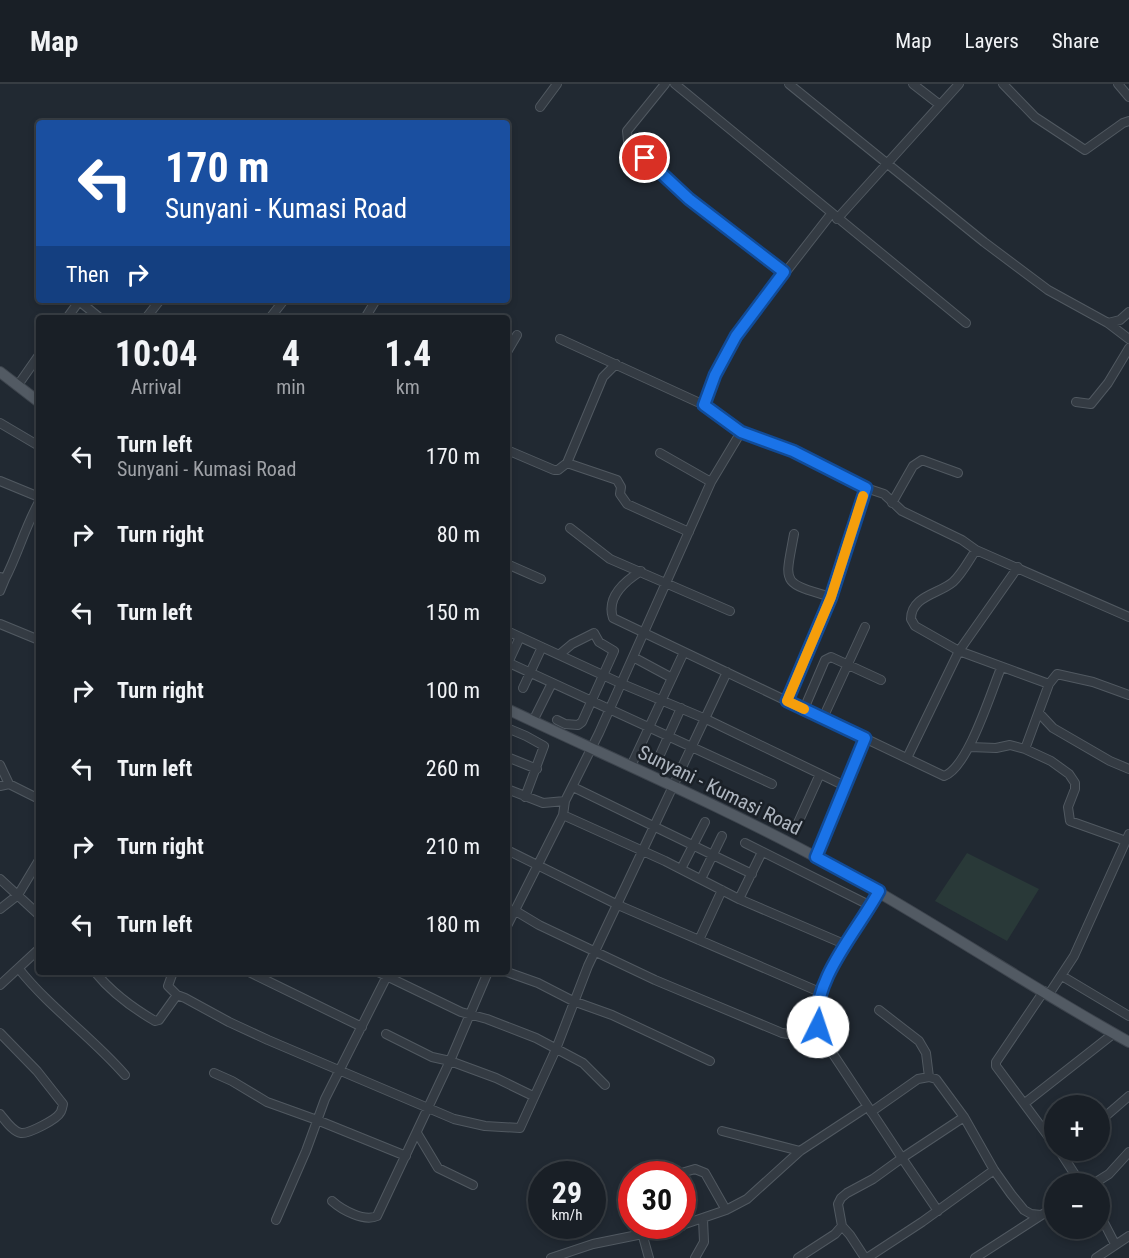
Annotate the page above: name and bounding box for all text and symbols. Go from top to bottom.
text: Map [30,25,78,58]
text: Map [895,29,932,53]
text: Layers [965,29,1019,53]
text: Share [1052,29,1099,53]
pin [619,132,670,183]
icon: arrive [628,141,661,174]
text: 170 m [165,143,270,192]
icon: left [66,144,144,222]
text: Sunyani - Kumasi Road [165,193,407,225]
icon: right [121,258,154,291]
text: Then [66,262,109,287]
text: 10:04 [115,333,197,375]
text: 4 [282,333,300,375]
text: 1.4 [384,333,431,375]
text: Arrival [131,375,182,399]
text: min [276,375,306,399]
text: km [396,375,420,399]
text: Turn left [117,432,192,457]
icon: left [66,440,99,473]
text: 170 m [426,444,480,469]
text: Sunyani - Kumasi Road [117,457,296,481]
icon: right [66,518,99,551]
text: Turn right [117,522,204,547]
text: 80 m [437,522,480,547]
icon: left [66,596,99,629]
text: Turn left [117,600,192,625]
text: 150 m [426,600,480,625]
icon: right [66,674,99,707]
text: Turn right [117,678,204,703]
text: 100 m [426,678,480,703]
street label: Sunyani - Kumasi Road [634,740,806,840]
icon: left [66,752,99,785]
text: Turn left [117,756,192,781]
text: 260 m [426,756,480,781]
icon: right [66,830,99,863]
text: Turn right [117,834,204,859]
text: 210 m [426,834,480,859]
icon: left [66,908,99,941]
text: Turn left [117,912,192,937]
text: 180 m [426,912,480,937]
position arrow [786,995,850,1059]
map controls [1044,1095,1110,1239]
button: + [1044,1095,1110,1161]
speed limit sign: 30 [618,1161,696,1239]
button: − [1044,1173,1110,1239]
text: 29 [552,1175,582,1210]
text: km/h [552,1206,582,1224]

